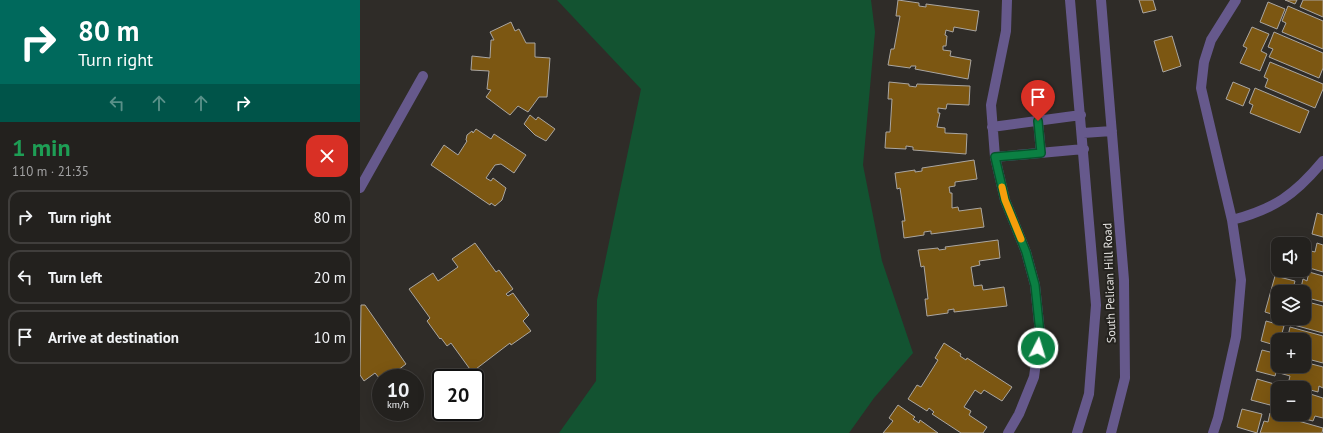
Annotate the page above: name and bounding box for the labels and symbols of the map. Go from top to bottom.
pin [1021,80,1055,121]
street label: South Pelican Hill Road [1099,223,1119,343]
position arrow [1017,327,1059,369]
speed limit sign: 20 [432,369,484,421]

